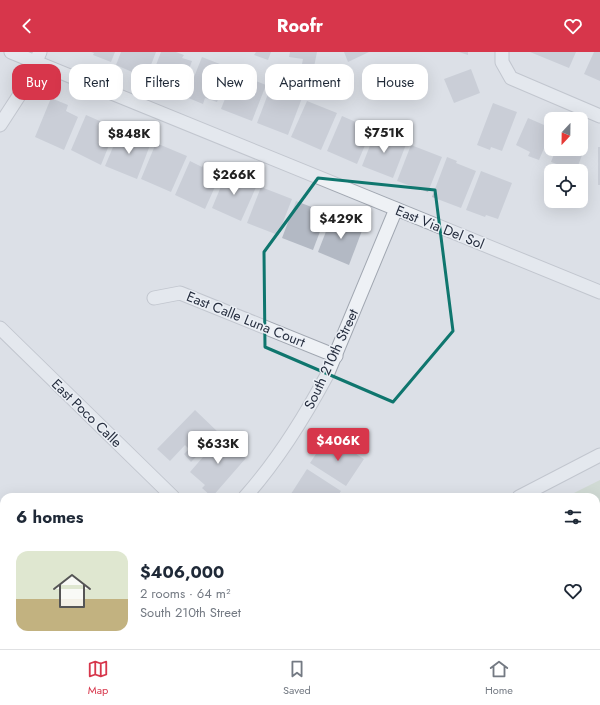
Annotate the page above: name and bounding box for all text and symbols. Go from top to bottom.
text: Roofr [277,13,323,39]
icon: back [16,15,38,37]
icon: heart [562,15,584,37]
chip: Buy [12,64,61,100]
chip: Rent [69,64,123,100]
chip: Filters [131,64,194,100]
chip: New [202,64,257,100]
chip: Apartment [265,64,354,100]
chip: House [362,64,428,100]
north arrow [544,112,588,156]
map controls [544,112,588,208]
pin: $751K [356,120,412,154]
pin: $848K [101,121,157,155]
text: $751K [364,123,404,142]
text: $848K [108,124,150,143]
pin: $266K [206,162,262,196]
button: locate [544,164,588,208]
text: $266K [212,165,256,184]
street label: East Via Del Sol [393,200,487,254]
pin: $429K [313,206,369,240]
text: $429K [319,209,363,228]
street label: East Calle Luna Court [184,286,309,352]
street label: South 210th Street [299,305,363,412]
street label: East Poco Calle [47,374,127,452]
pin: $406K [310,428,366,462]
pin: $633K [190,431,246,465]
text: $406K [316,431,360,450]
text: $633K [197,434,239,453]
text: 6 homes [16,505,84,529]
icon: filters [562,506,584,528]
text: $406,000 [140,560,224,584]
icon: home [48,567,96,615]
icon: heart [562,580,584,602]
text: 2 rooms · 64 m² [140,584,230,603]
text: South 210th Street [140,603,241,622]
tab: Map [87,658,109,698]
tab: Saved [283,658,311,698]
tab: Home [485,658,513,698]

